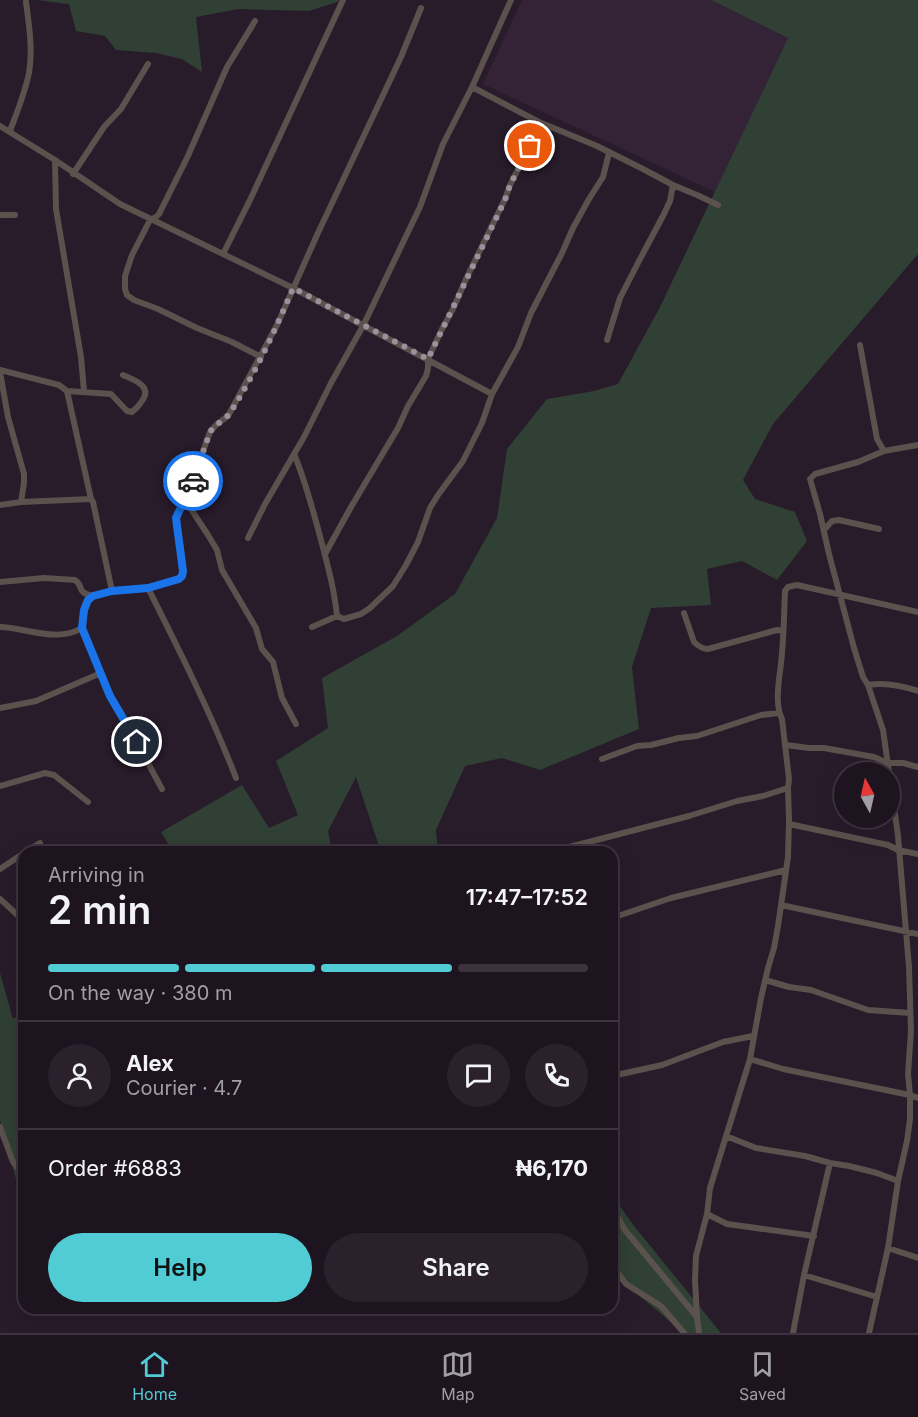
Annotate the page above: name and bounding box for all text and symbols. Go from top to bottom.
pin [504,120,555,171]
icon: bag [513,129,546,162]
courier [163,451,223,511]
icon: car [177,465,210,498]
pin [111,716,162,767]
icon: home [120,725,153,758]
north arrow [834,762,900,828]
map controls [834,762,900,828]
text: Arriving in [48,863,145,887]
text: 17:47–17:52 [466,884,588,910]
text: 2 min [48,886,151,933]
text: On the way · 380 m [48,981,232,1005]
button: person [48,1044,111,1107]
button: chat [447,1044,510,1107]
button: phone [525,1044,588,1107]
text: Alex [126,1050,174,1076]
text: Courier · 4.7 [126,1076,242,1100]
text: Order #6883 [48,1155,182,1181]
text: ₦6,170 [516,1155,588,1181]
button: Help [48,1233,312,1302]
button: Share [324,1233,588,1302]
tab: Home [132,1348,177,1404]
tab: Map [441,1348,475,1404]
tab: Saved [739,1348,786,1404]

